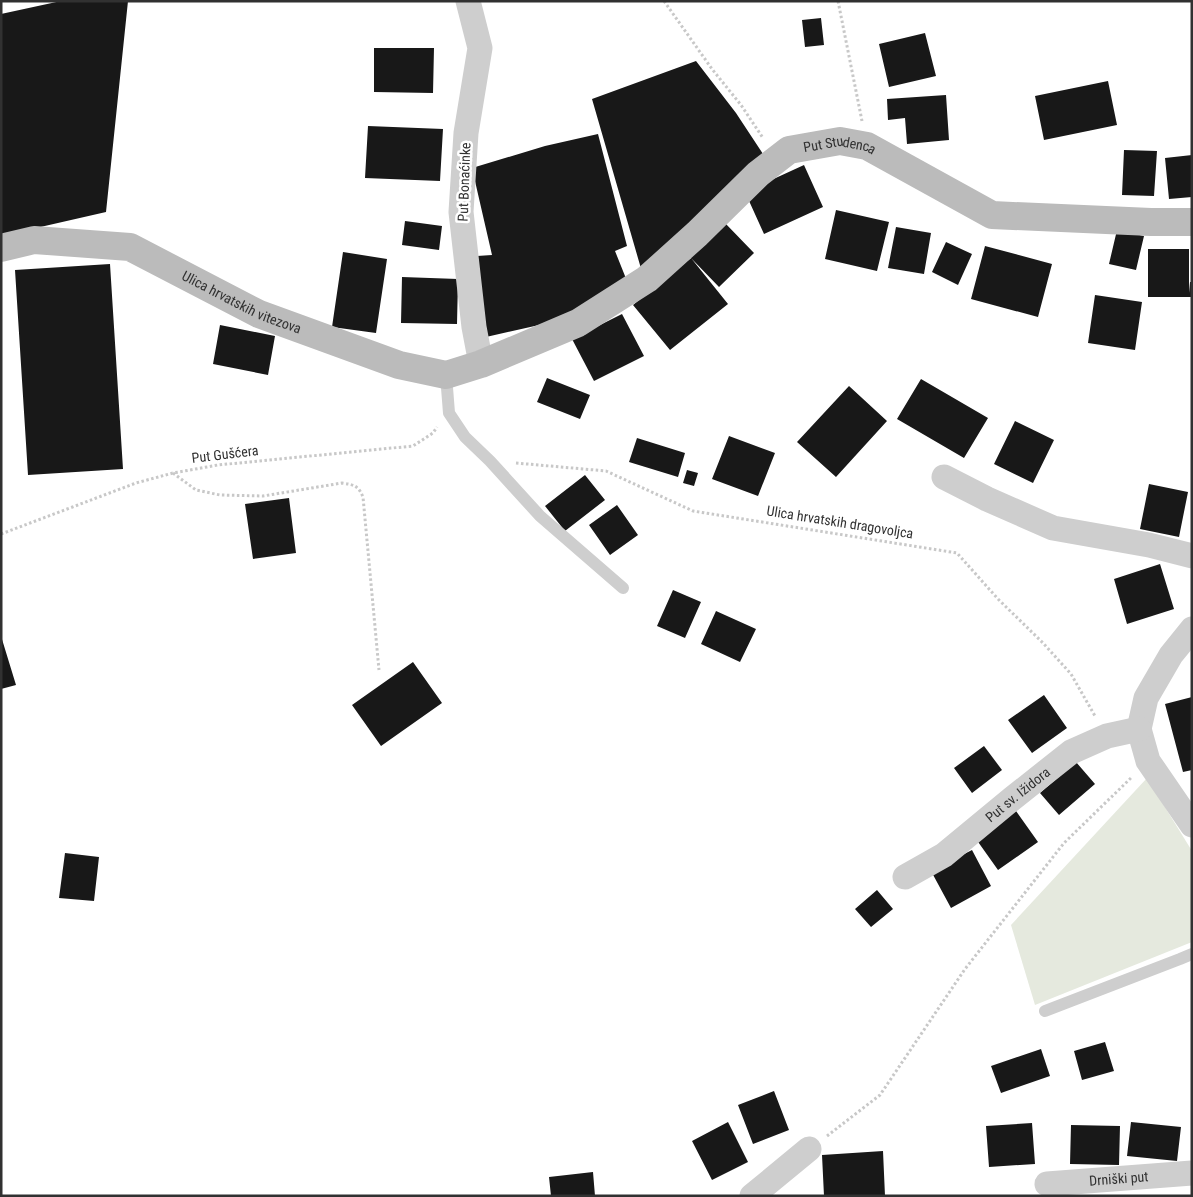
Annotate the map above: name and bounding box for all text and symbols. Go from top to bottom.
street label: Put Studenca [802,133,879,157]
street label: Put Bonaćinke [455,142,473,222]
street label: Ulica hrvatskih vitezova [179,267,304,337]
street label: Put Gušćera [191,442,259,466]
street label: Ulica hrvatskih dragovoljca [765,502,915,542]
street label: Put sv. Ižidora [982,764,1053,825]
street label: Drniški put [1089,1168,1149,1189]

